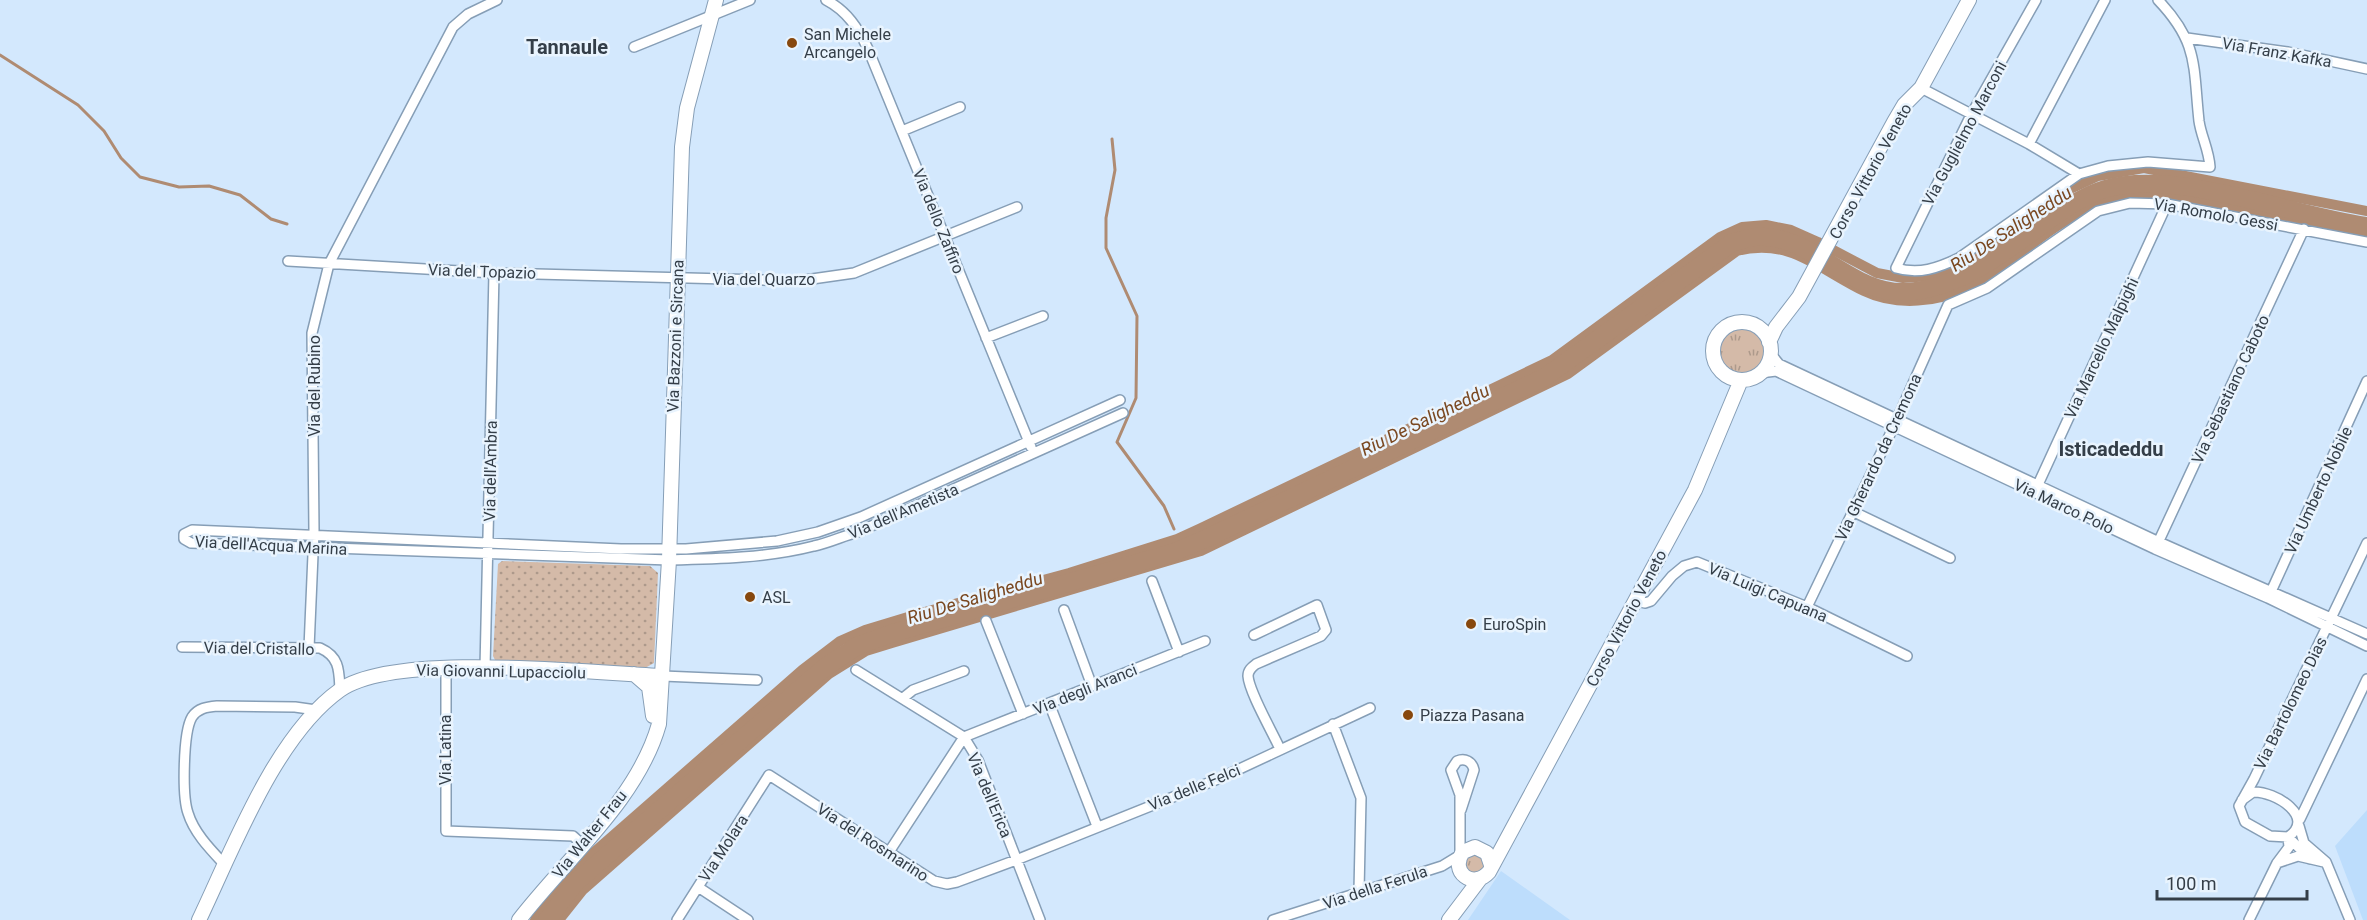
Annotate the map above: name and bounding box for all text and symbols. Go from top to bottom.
place label: San Michele Arcangelo [804,25,891,62]
street label: Via Franz Kafka [2221,33,2333,71]
district label: Tannaule [526,35,608,59]
marker: San Michele Arcangelo [785,36,799,50]
street label: Via Guglielmo Marconi [1918,58,2011,209]
street label: Corso Vittorio Veneto [1825,100,1916,242]
street label: Via dello Zaffiro [909,166,968,276]
water label: Riu De Saligheddu [1946,181,2076,276]
street label: Via Romolo Gessi [2152,194,2279,235]
street label: Via Bazzoni e Sircana [663,259,688,413]
street label: Via del Topazio [428,260,536,283]
street label: Via del Quarzo [712,270,816,289]
street label: Via Marcello Malpighi [2060,275,2143,422]
street label: Via Sebastiano Caboto [2188,312,2273,467]
street label: Via del Rubino [305,335,324,437]
street label: Via Gherardo da Cremona [1831,370,1926,544]
water label: Riu De Saligheddu [1357,379,1493,460]
street label: Via dell'Ambra [480,420,501,522]
street label: Via Umberto Nobile [2281,423,2356,557]
district label: Isticadeddu [2058,437,2164,461]
street label: Via Marco Polo [2011,475,2117,538]
street label: Via dell'Ametista [845,480,961,543]
street label: Via dell'Acqua Marina [194,532,348,559]
street label: Corso Vittorio Veneto [1582,547,1671,690]
street label: Via Luigi Capuana [1705,559,1830,626]
water label: Riu De Saligheddu [905,567,1045,628]
place label: ASL [762,588,791,607]
marker: ASL [743,590,757,604]
place label: EuroSpin [1483,615,1546,634]
marker: EuroSpin [1464,617,1478,631]
street label: Via Bartolomeo Dias [2250,634,2331,773]
street label: Via del Cristallo [203,638,315,659]
street label: Via degli Aranci [1030,660,1140,719]
street label: Via Giovanni Lupacciolu [416,661,586,682]
place label: Piazza Pasana [1420,706,1524,725]
marker: Piazza Pasana [1401,708,1415,722]
street label: Via Latina [436,715,455,785]
street label: Via dell'Erica [963,750,1016,840]
street label: Via delle Felci [1145,760,1243,815]
street label: Via Walter Frau [548,786,631,882]
street label: Via del Rosmarino [813,799,932,886]
street label: Via Molara [695,811,752,885]
street label: Via della Ferula [1321,862,1430,913]
scale bar [2157,863,2307,901]
text: 100 m [2166,873,2217,894]

